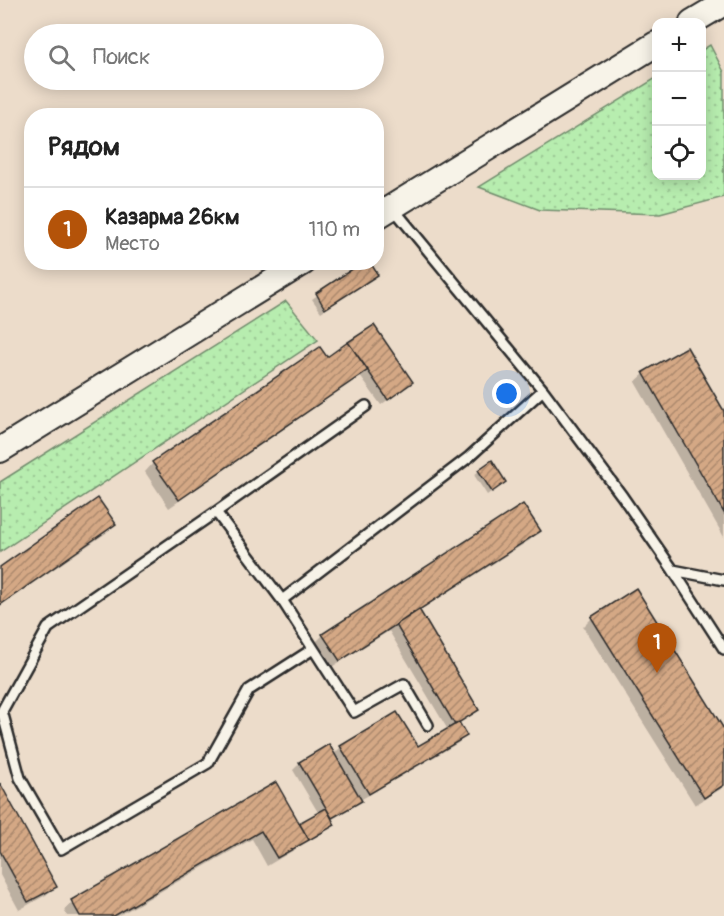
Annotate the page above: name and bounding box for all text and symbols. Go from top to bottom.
map controls [652,18,706,180]
button: + [652,18,706,72]
search box [24,24,384,90]
icon: search [45,41,78,74]
text: Поиск [93,43,150,71]
button: − [652,72,706,126]
button: locate [652,126,706,180]
text: Рядом [48,131,120,163]
text: Казарма 26км [105,203,240,231]
text: 1 [64,217,71,242]
text: 110 m [309,217,360,242]
text: Место [105,231,160,256]
your location [492,379,521,408]
pin: 1 [638,624,676,673]

